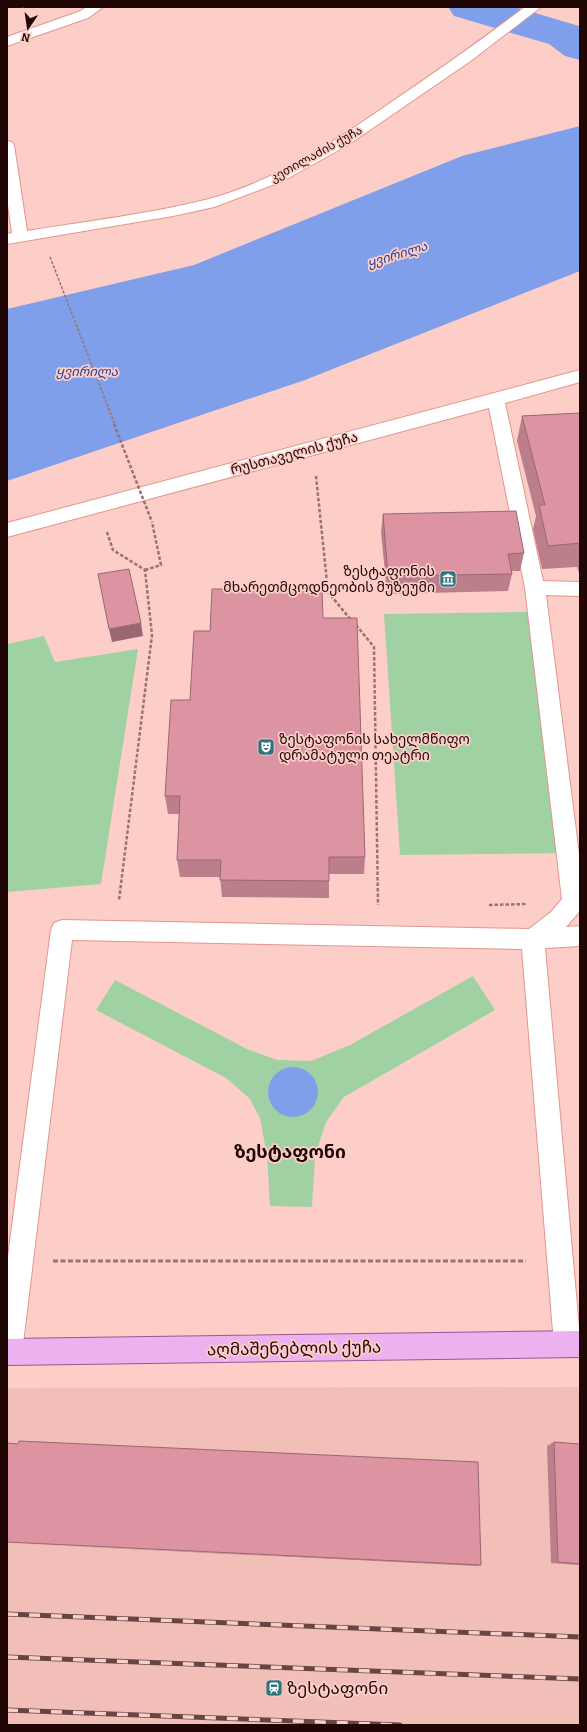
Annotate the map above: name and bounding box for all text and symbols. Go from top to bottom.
north arrow [8,8,48,48]
text: N [20,30,31,45]
street label: კეთილაძის ქუჩა [268,123,365,186]
water label: ყვირილა [365,238,430,272]
water label: ყვირილა [56,364,119,380]
street label: რუსთაველის ქუჩა [229,428,360,479]
place label: ზესტაფონის მხარეთმცოდნეობის მუზეუმი [223,563,435,596]
museum icon: ზესტაფონის მხარეთმცოდნეობის მუზეუმი [438,569,458,589]
place label: ზესტაფონის სახელმწიფო დრამატული თეატრი [279,731,470,764]
theatre icon: ზესტაფონის სახელმწიფო დრამატული თეატრი [256,737,276,757]
district label: ზესტაფონი [234,1141,346,1163]
street label: აღმაშენებლის ქუჩა [207,1336,381,1361]
station icon: ზესტაფონი [264,1678,284,1698]
place label: ზესტაფონი [287,1678,388,1699]

